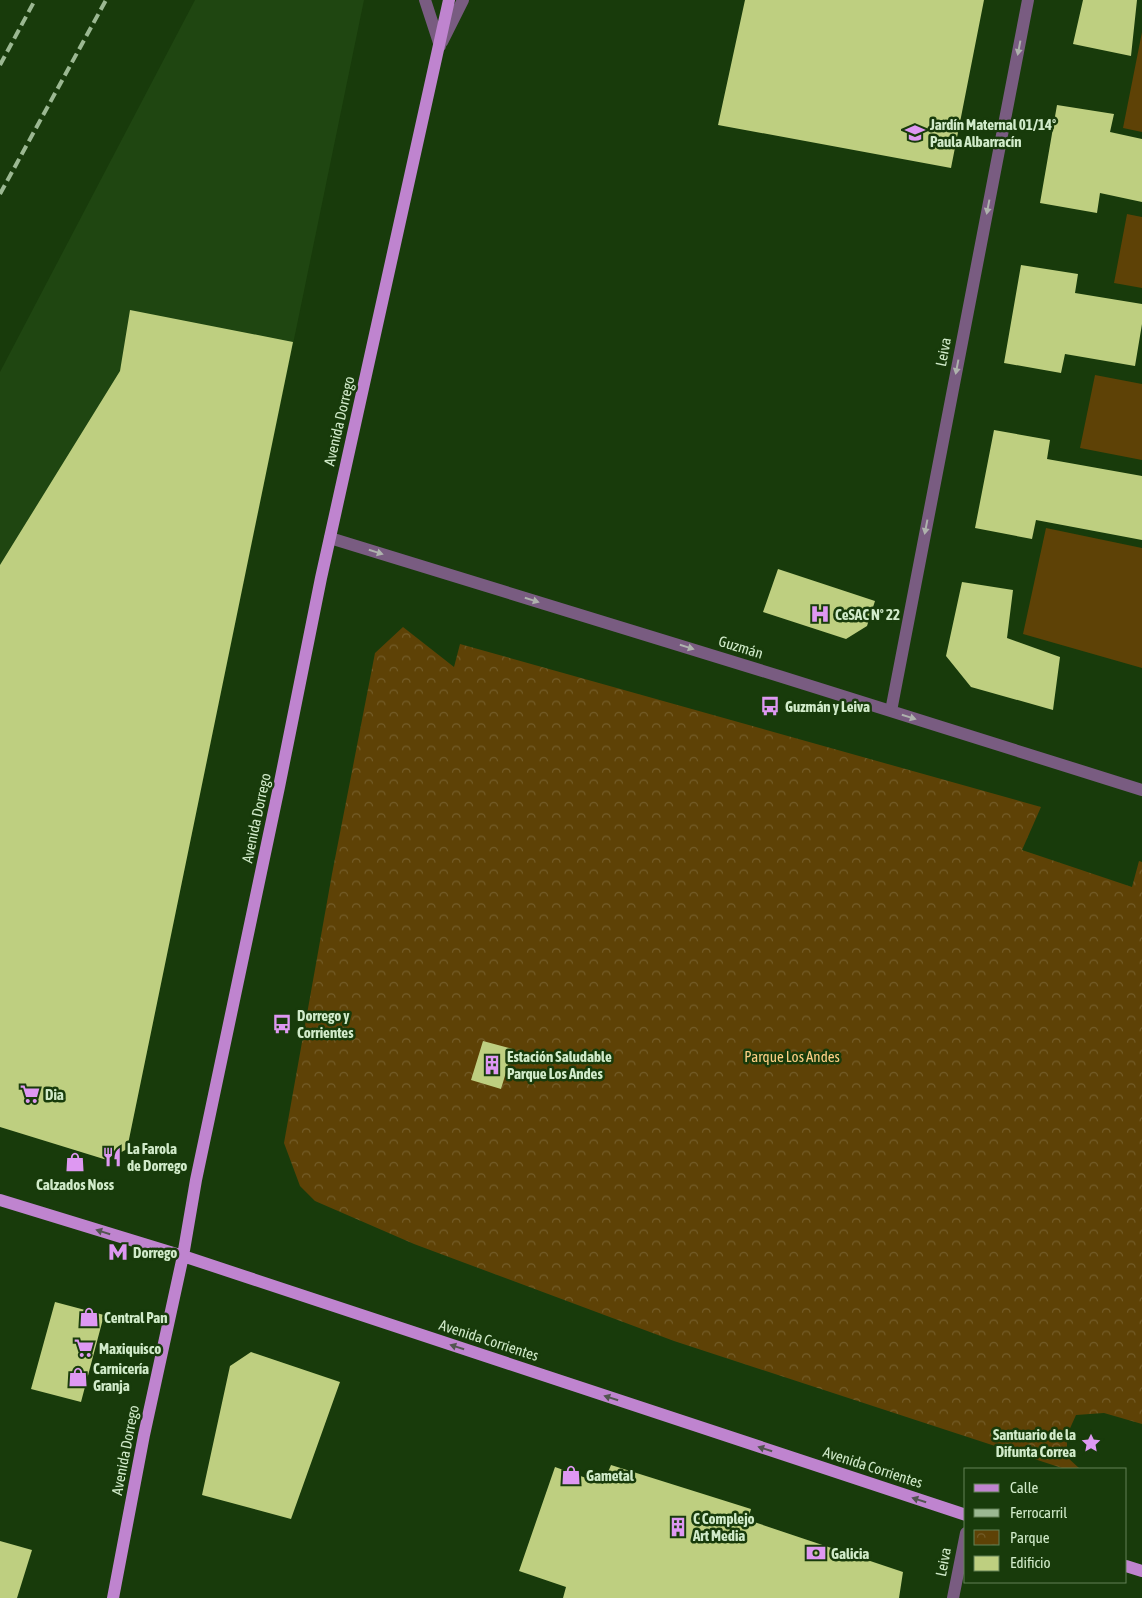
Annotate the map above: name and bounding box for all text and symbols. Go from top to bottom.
one-way arrow [1015,40,1023,55]
place label: Jardín Maternal 01/14° Paula Albarracín [929,116,1056,150]
school or university icon: Jardín Maternal 01/14° Paula Albarracín [904,122,926,144]
one-way arrow [984,200,992,216]
street label: Leiva [932,336,954,368]
one-way arrow [953,359,961,375]
street label: Avenida Dorrego [320,375,358,467]
one-way arrow [922,519,930,535]
one-way arrow [369,549,384,557]
one-way arrow [524,596,539,604]
hospital icon: CeSAC Nº 22 [809,603,831,625]
place label: CeSAC Nº 22 [835,606,900,623]
street label: Guzmán [717,632,765,662]
one-way arrow [680,644,695,652]
bus stop icon: Guzmán y Leiva [759,695,781,717]
place label: Guzmán y Leiva [785,698,870,715]
one-way arrow [902,713,917,721]
street label: Avenida Dorrego [238,772,274,864]
place label: Dorrego y Corrientes [297,1007,354,1041]
bus stop icon: Dorrego y Corrientes [271,1013,293,1035]
place label: Estación Saludable Parque Los Andes [507,1048,612,1082]
park label: Parque Los Andes [744,1048,840,1065]
building icon: Estación Saludable Parque Los Andes [481,1054,503,1076]
supermarket icon: Dia [19,1083,41,1105]
place label: Dia [45,1086,64,1103]
place label: La Farola de Dorrego [127,1140,187,1174]
restaurant icon: La Farola de Dorrego [101,1146,123,1168]
shop icon: Calzados Noss [64,1151,86,1173]
place label: Calzados Noss [36,1176,115,1193]
one-way arrow [95,1227,110,1235]
metro station icon: Dorrego [107,1241,129,1263]
place label: Dorrego [133,1244,177,1261]
shop icon: Central Pan [78,1306,100,1328]
place label: Central Pan [104,1309,168,1326]
street label: Avenida Corrientes [437,1316,541,1364]
supermarket icon: Maxiquisco [73,1337,95,1359]
place label: Maxiquisco [99,1340,161,1357]
one-way arrow [449,1342,464,1350]
place label: Carnicería Granja [93,1360,149,1394]
shop icon: Carnicería Granja [67,1366,89,1388]
one-way arrow [603,1393,618,1401]
street label: Avenida Dorrego [108,1404,142,1496]
place label: Santuario de la Difunta Correa [993,1426,1076,1460]
place icon: Santuario de la Difunta Correa [1080,1432,1102,1454]
street label: Avenida Corrientes [821,1443,925,1491]
one-way arrow [758,1444,773,1452]
shop icon: Gametal [560,1464,582,1486]
place label: Gametal [586,1467,635,1484]
legend [964,1468,1127,1583]
text: Calle [1010,1479,1039,1496]
one-way arrow [912,1496,927,1503]
text: Ferrocarril [1010,1504,1067,1521]
place label: C Complejo Art Media [692,1510,755,1544]
building icon: C Complejo Art Media [667,1516,689,1538]
text: Parque [1010,1529,1050,1546]
bank icon: Galicia [805,1542,827,1564]
place label: Galicia [831,1545,869,1562]
street label: Leiva [932,1546,954,1578]
text: Edificio [1010,1554,1051,1571]

